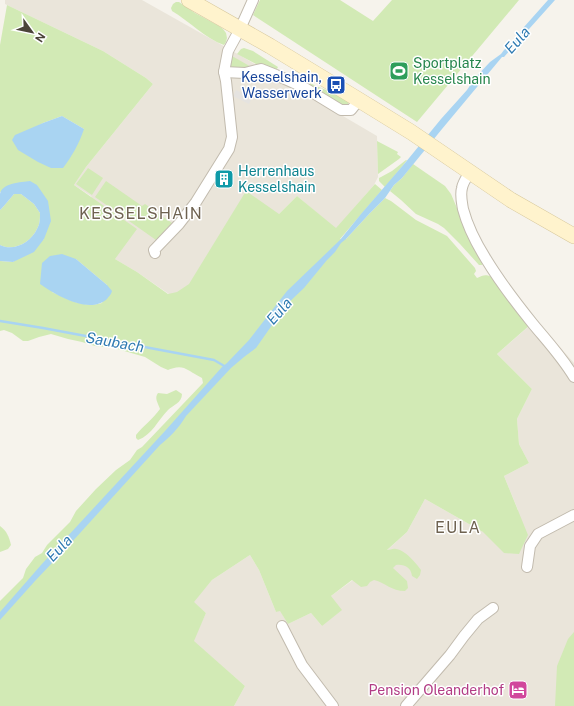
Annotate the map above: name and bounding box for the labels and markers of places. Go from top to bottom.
place label: Sportplatz Kesselshain [413,55,491,87]
sports icon: Sportplatz Kesselshain [388,60,410,82]
place label: Kesselshain, Wasserwerk [241,69,322,101]
bus stop icon: Kesselshain, Wasserwerk [325,74,347,96]
place label: Herrenhaus Kesselshain [238,163,316,195]
building icon: Herrenhaus Kesselshain [213,168,235,190]
hotel icon: Pension Oleanderhof [507,679,529,701]
place label: Pension Oleanderhof [369,682,504,698]

